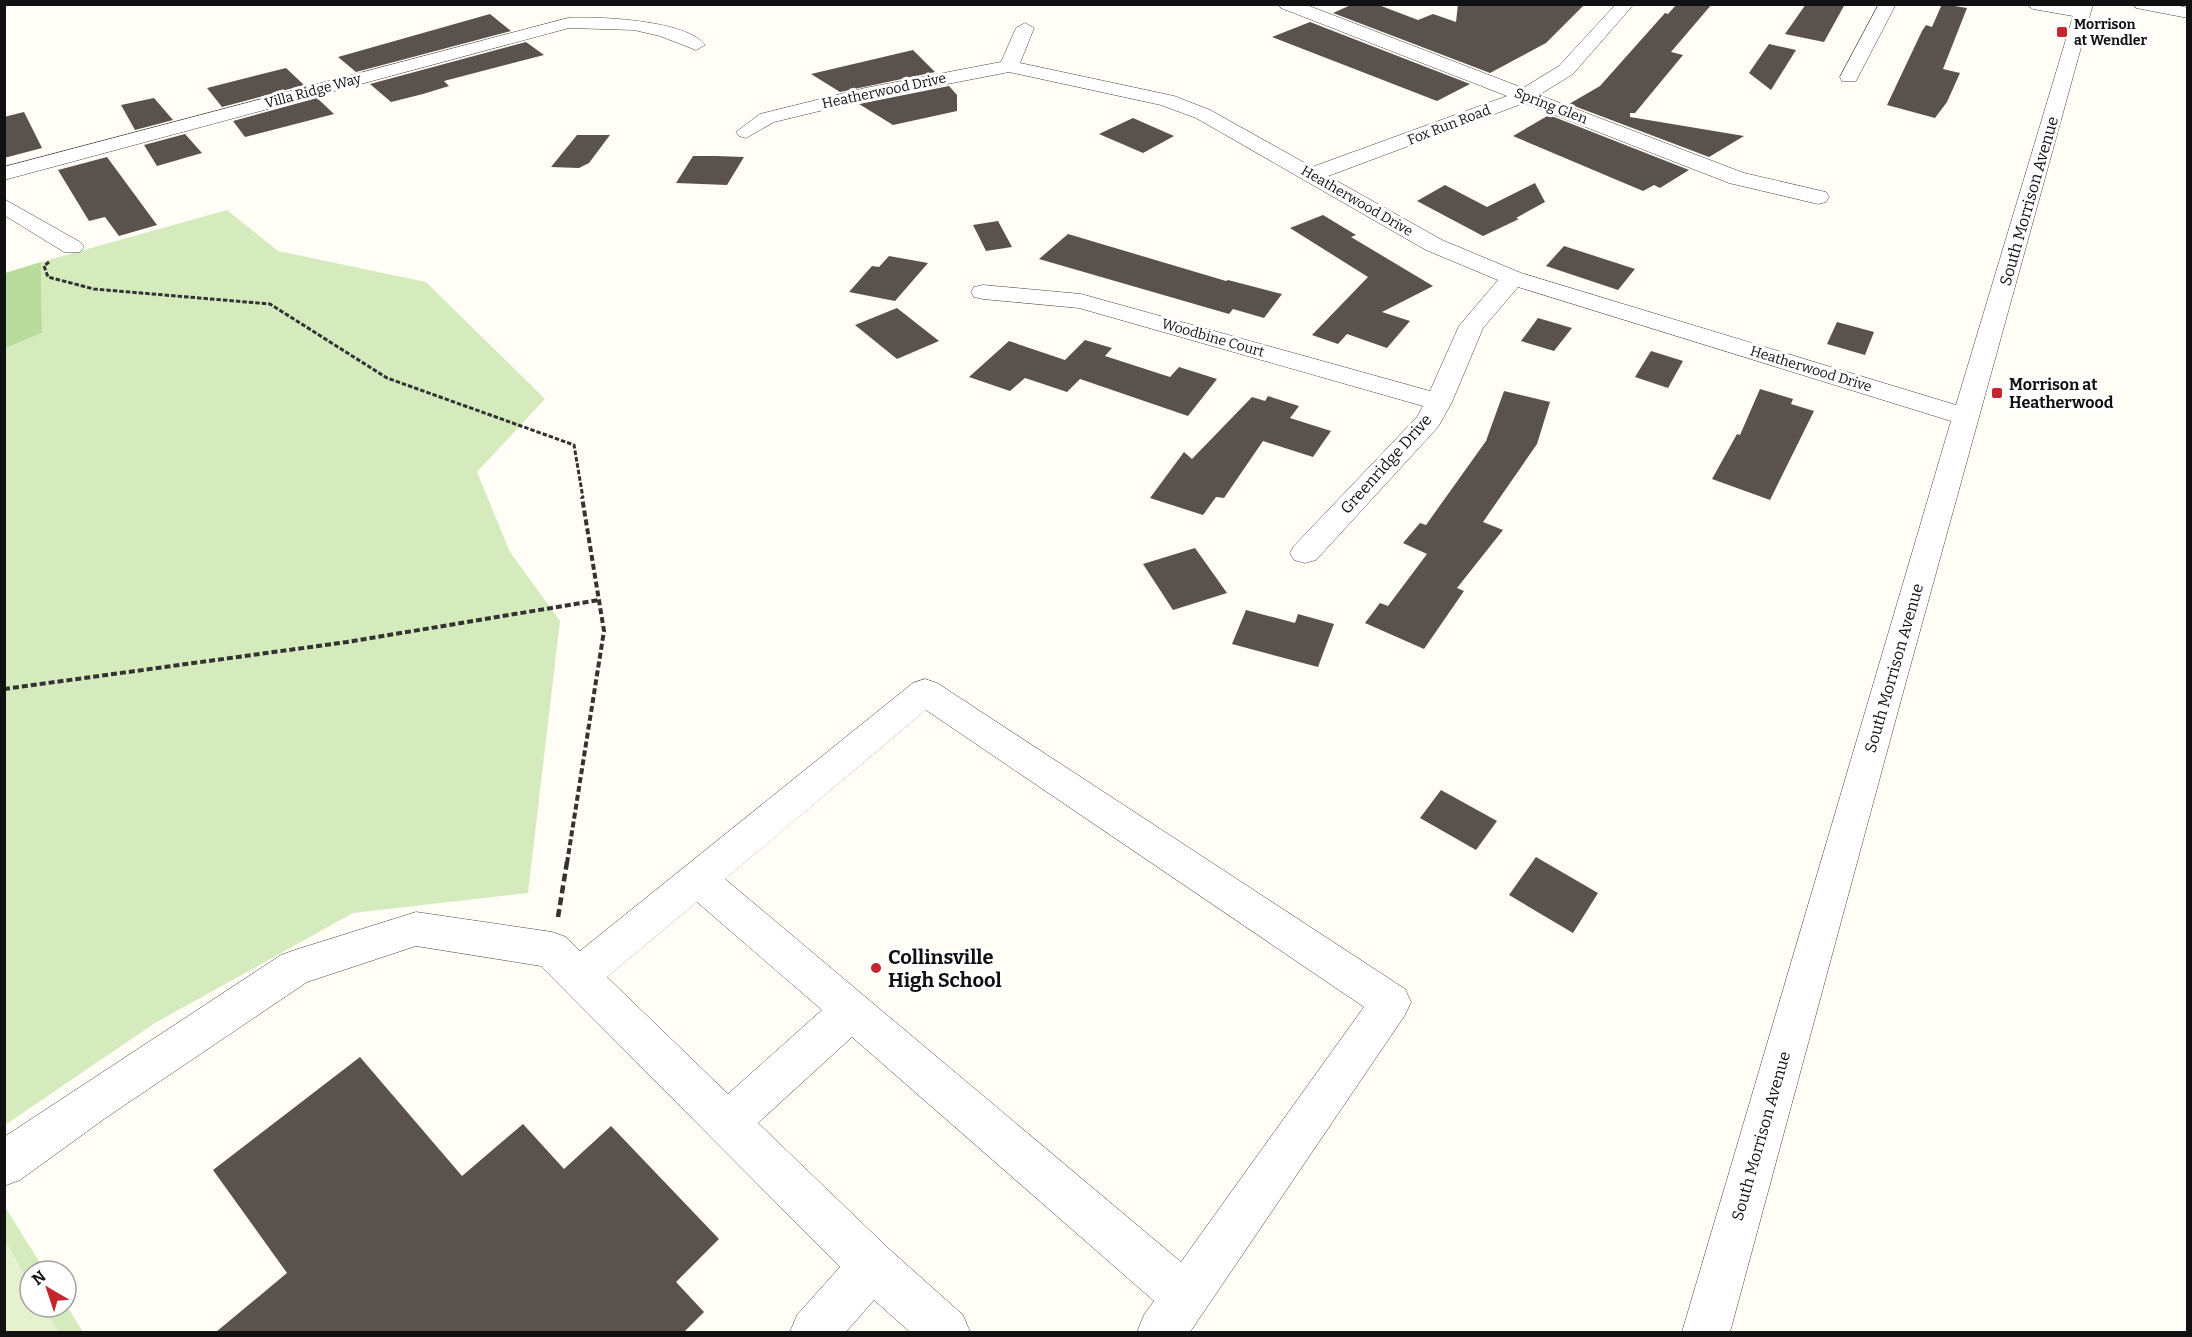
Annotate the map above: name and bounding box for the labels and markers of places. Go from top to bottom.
place label: Morrison at Wendler [2074,16,2147,49]
marker: Morrison at Wendler [2055,25,2069,39]
place label: Morrison at Heatherwood [2009,375,2114,412]
marker: Morrison at Heatherwood [1990,386,2004,400]
place label: Collinsville High School [888,945,1002,992]
marker: Collinsville High School [869,961,883,975]

